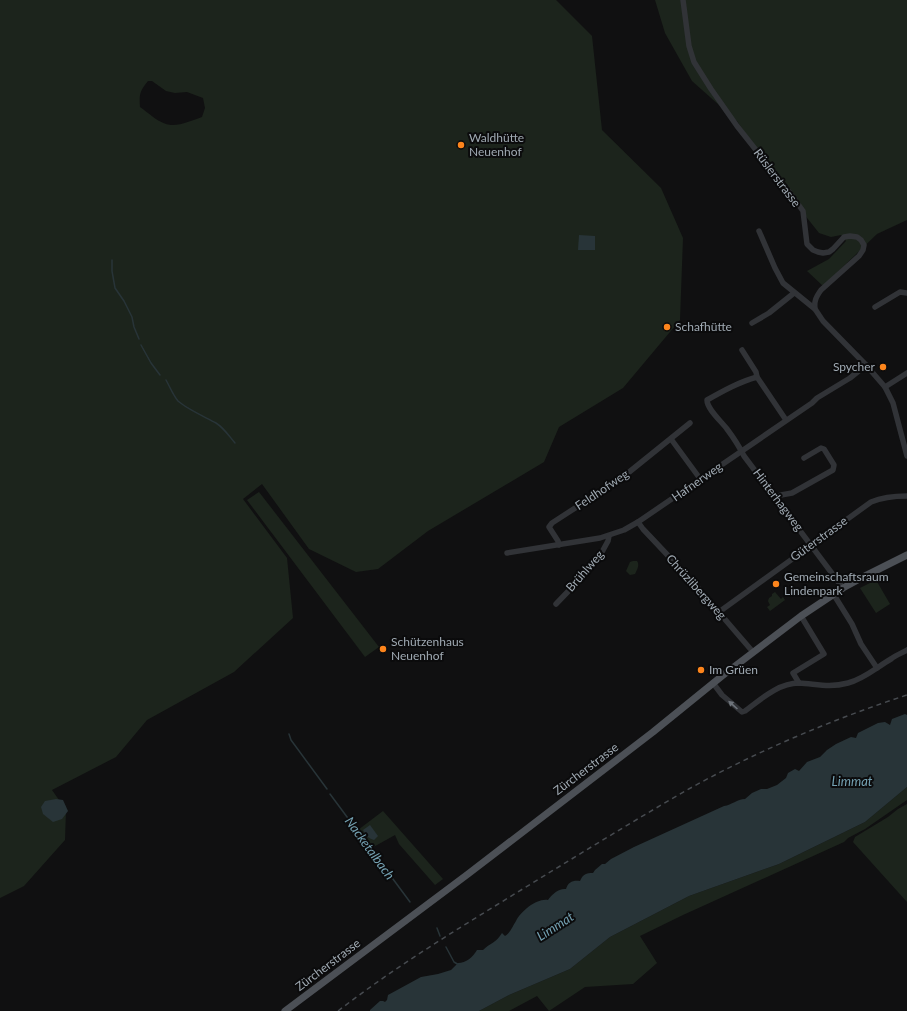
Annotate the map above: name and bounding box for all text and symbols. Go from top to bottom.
place label: Waldhütte Neuenhof [469,130,524,159]
marker: Waldhütte Neuenhof [456,140,466,150]
street label: Rüslerstrasse [751,146,804,210]
place label: Schafhütte [675,319,732,334]
marker: Schafhütte [662,322,672,332]
place label: Spycher [833,359,876,374]
marker: Spycher [878,362,888,372]
street label: Hafnerweg [668,459,725,504]
street label: Hinterhagweg [750,465,807,534]
street label: Feldhofweg [572,466,631,513]
street label: Güterstrasse [787,513,850,564]
street label: Brühlweg [563,547,607,595]
street label: Chrüzlibergweg [663,551,729,622]
place label: Gemeinschaftsraum Lindenpark [784,569,889,598]
marker: Gemeinschaftsraum Lindenpark [771,579,781,589]
place label: Schützenhaus Neuenhof [391,634,464,663]
marker: Schützenhaus Neuenhof [378,644,388,654]
place label: Im Grüen [709,662,758,677]
marker: Im Grüen [696,665,706,675]
one-way arrow [727,700,738,709]
street label: Zürcherstrasse [550,739,621,798]
water label: Limmat [832,773,873,789]
water label: Nacketalbach [342,813,398,883]
water label: Limmat [534,908,577,944]
street label: Zürcherstrasse [292,935,363,994]

